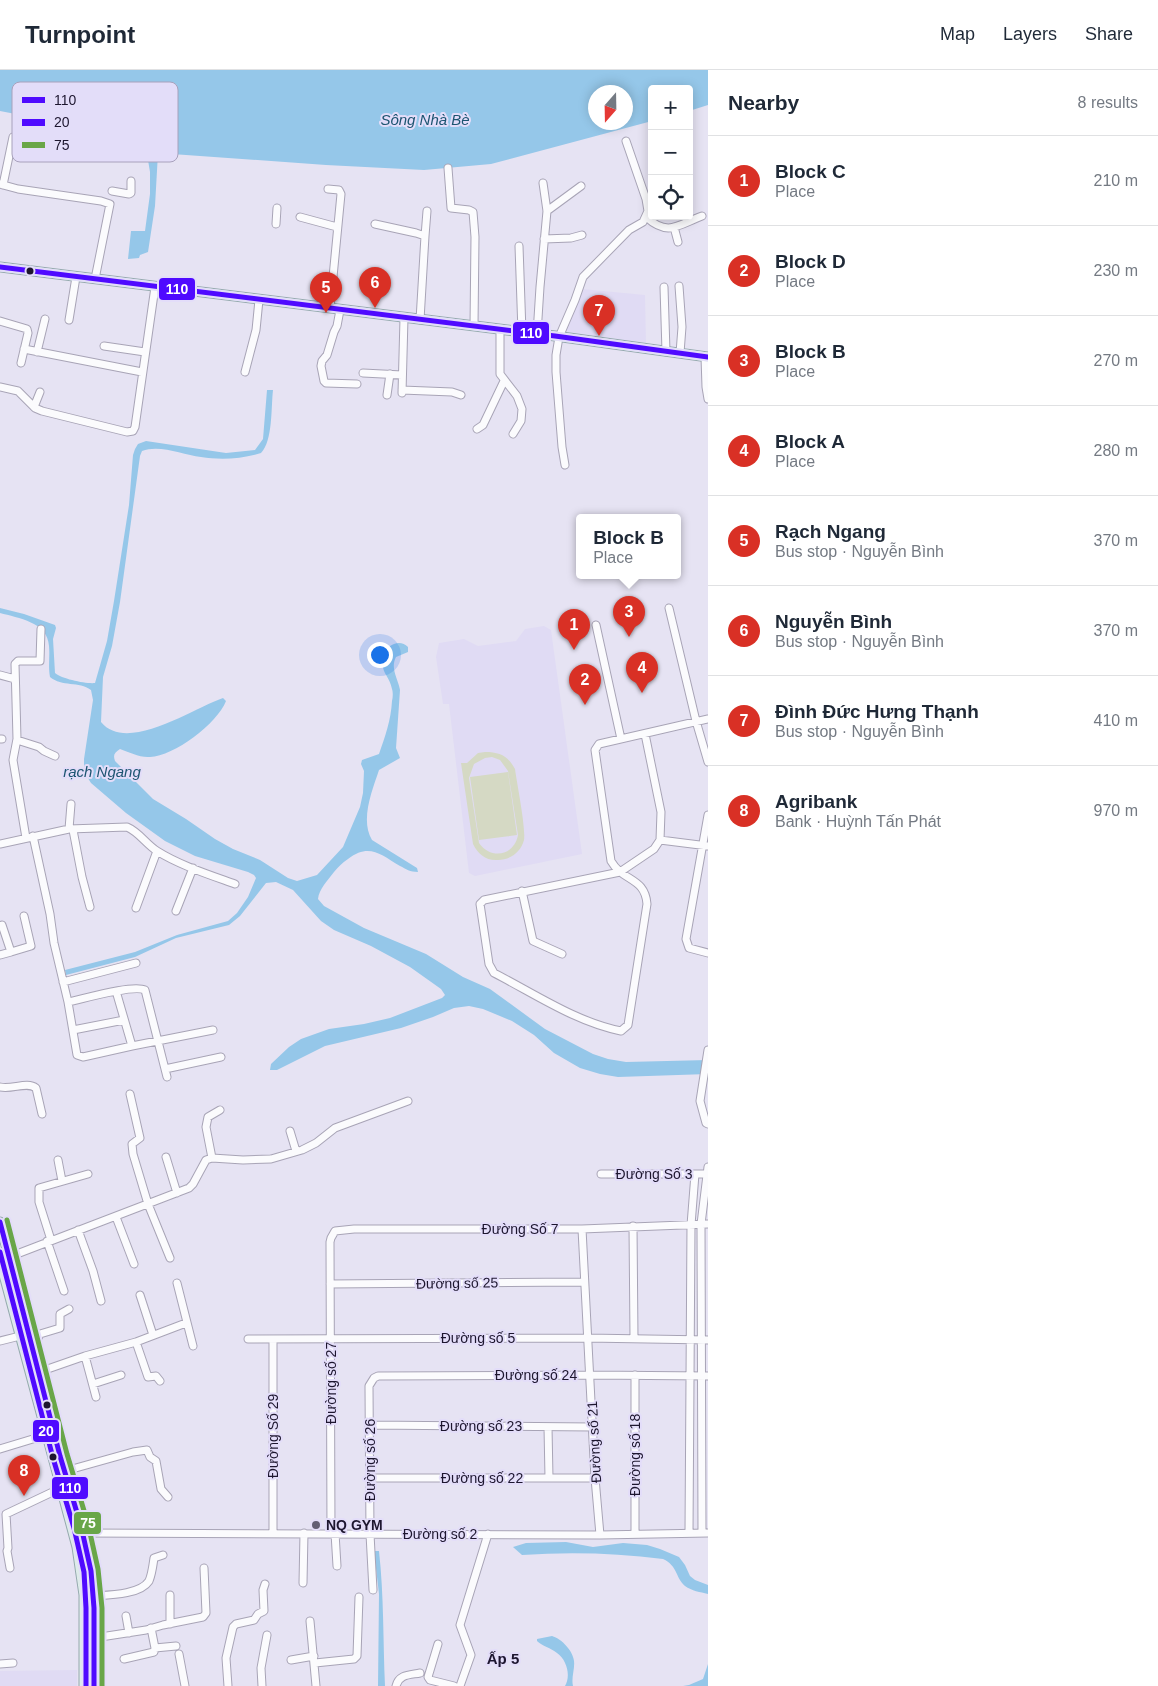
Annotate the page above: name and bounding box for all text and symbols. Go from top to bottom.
text: Turnpoint [25,21,135,48]
text: Map [940,24,975,44]
text: Layers [1003,24,1057,44]
text: Share [1085,24,1133,44]
legend [12,82,178,162]
north arrow [588,85,633,130]
map controls [648,85,693,220]
button: + [648,85,693,130]
text: Nearby [728,91,799,114]
text: 110 [54,92,77,108]
text: 8 results [1078,94,1138,111]
water label: Sông Nhà Bè [380,111,470,128]
text: 20 [54,114,70,130]
button: − [648,130,693,175]
text: 75 [54,137,70,153]
text: Block C [775,161,846,182]
text: 1 [740,172,748,189]
text: 210 m [1094,172,1138,189]
button: locate [648,175,693,220]
text: Place [775,183,815,200]
text: Block D [775,251,846,272]
text: 2 [740,262,748,279]
text: 230 m [1094,262,1138,279]
unlabelled marker [25,266,35,276]
pin: 6 [359,267,391,308]
pin: 5 [310,272,342,313]
text: Place [775,273,815,290]
line badge: 110 [158,277,196,301]
text: 110 [166,281,189,297]
pin: 7 [583,295,615,336]
line badge: 110 [512,321,550,345]
text: 110 [520,325,543,341]
text: Block B [775,341,846,362]
text: 3 [740,352,748,369]
text: 270 m [1094,352,1138,369]
text: Place [775,363,815,380]
text: Block A [775,431,845,452]
text: 4 [740,442,748,459]
text: 280 m [1094,442,1138,459]
text: Place [775,453,815,470]
popup [576,514,681,579]
text: Rạch Ngang [775,521,886,542]
text: Block B [593,527,664,548]
text: 5 [740,532,748,549]
text: 370 m [1094,532,1138,549]
text: Bus stop · Nguyễn Bình [775,543,944,560]
text: Place [593,549,633,566]
pin: 3 [613,596,645,637]
pin: 1 [558,609,590,650]
text: Nguyễn Bình [775,611,892,632]
text: 6 [740,622,748,639]
text: 370 m [1094,622,1138,639]
text: Bus stop · Nguyễn Bình [775,633,944,650]
your location [367,642,393,668]
pin: 4 [626,652,658,693]
pin: 2 [569,664,601,705]
text: Đình Đức Hưng Thạnh [775,701,979,722]
text: 7 [740,712,748,729]
text: 410 m [1094,712,1138,729]
text: Bus stop · Nguyễn Bình [775,723,944,740]
water label: rạch Ngang [63,763,141,780]
text: Agribank [775,791,857,812]
text: 8 [740,802,748,819]
text: 970 m [1094,802,1138,819]
text: Bank · Huỳnh Tấn Phát [775,813,941,830]
street label: Đường Số 3 [616,1166,693,1182]
street label: Đường Số 7 [482,1221,559,1237]
street label: Đường số 25 [416,1274,499,1292]
street label: Đường số 5 [441,1330,516,1346]
street label: Đường số 27 [323,1342,339,1424]
street label: Đường số 24 [495,1367,577,1383]
street label: Đường Số 29 [265,1393,281,1478]
unlabelled marker [42,1400,52,1410]
street label: Đường số 21 [584,1400,604,1484]
street label: Đường số 18 [627,1414,643,1496]
street label: Đường số 23 [440,1418,522,1434]
line badge: 20 [32,1419,60,1443]
street label: Đường số 26 [362,1419,378,1501]
text: 20 [38,1423,54,1439]
unlabelled marker [48,1452,58,1462]
pin: 8 [8,1455,40,1496]
street label: Đường số 22 [441,1470,523,1486]
line badge: 110 [51,1476,89,1500]
text: 110 [59,1480,82,1496]
line badge: 75 [73,1511,102,1535]
text: 75 [80,1515,96,1531]
place label: NQ GYM [326,1517,383,1533]
marker: NQ GYM [310,1519,322,1531]
street label: Đường số 2 [403,1526,478,1542]
district label: Ấp 5 [487,1650,519,1667]

